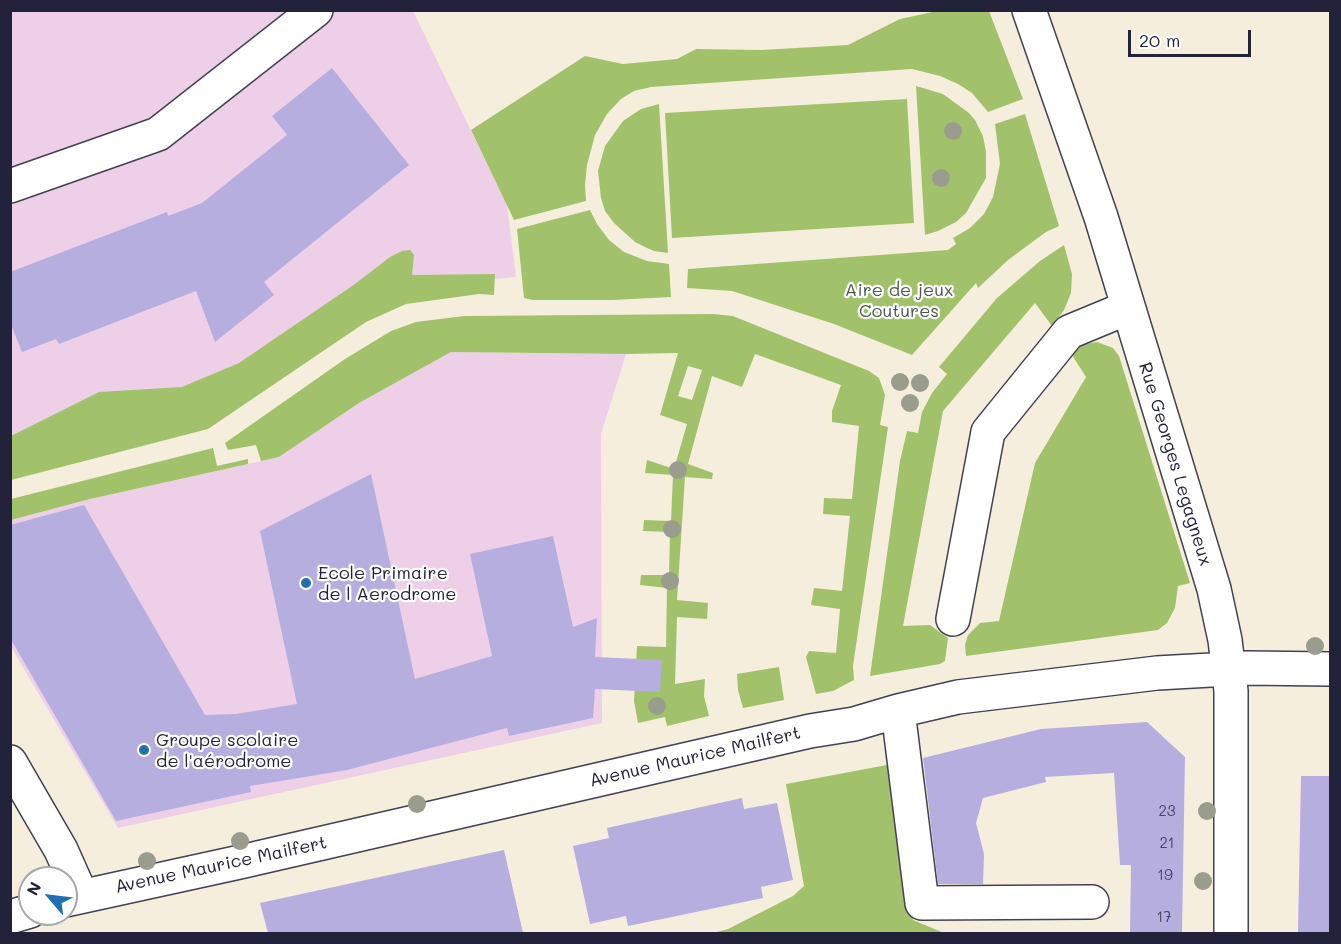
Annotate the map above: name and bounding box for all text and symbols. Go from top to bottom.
scale bar [1131,18,1254,56]
text: 20 m [1139,28,1180,52]
park label: Aire de jeux Coutures [845,279,953,322]
street label: Rue Georges Legagneux [1134,360,1216,568]
place label: Ecole Primaire de l Aerodrome [318,562,457,604]
marker: Ecole Primaire de l Aerodrome [299,576,313,590]
street label: Avenue Maurice Mailfert [587,722,803,792]
place label: Groupe scolaire de l'aérodrome [156,729,298,771]
marker: Groupe scolaire de l'aérodrome [137,743,151,757]
house number: 23 [1158,802,1176,820]
street label: Avenue Maurice Mailfert [113,832,329,898]
house number: 21 [1159,834,1175,852]
north arrow [18,866,78,926]
house number: 19 [1157,866,1173,884]
text: N [21,878,46,899]
house number: 17 [1156,908,1172,926]

